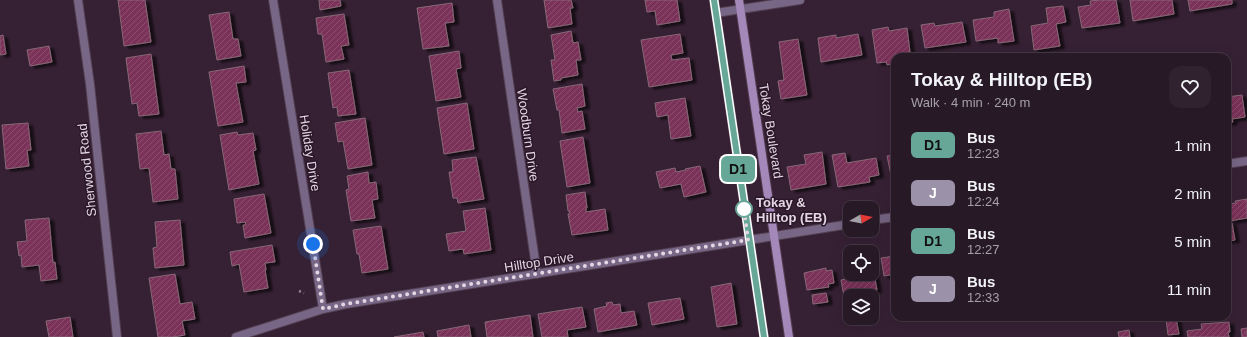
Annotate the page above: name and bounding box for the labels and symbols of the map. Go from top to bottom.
street label: Tokay Boulevard [756,82,786,180]
street label: Woodburn Drive [514,88,542,182]
street label: Holiday Drive [297,114,323,192]
street label: Sherwood Road [75,123,99,217]
line badge: D1 [720,156,756,182]
place label: Tokay & Hilltop (EB) [756,195,827,225]
marker: Tokay & Hilltop (EB) [735,200,753,218]
north arrow [843,201,879,237]
your location [303,234,323,254]
street label: Hilltop Drive [503,249,575,275]

